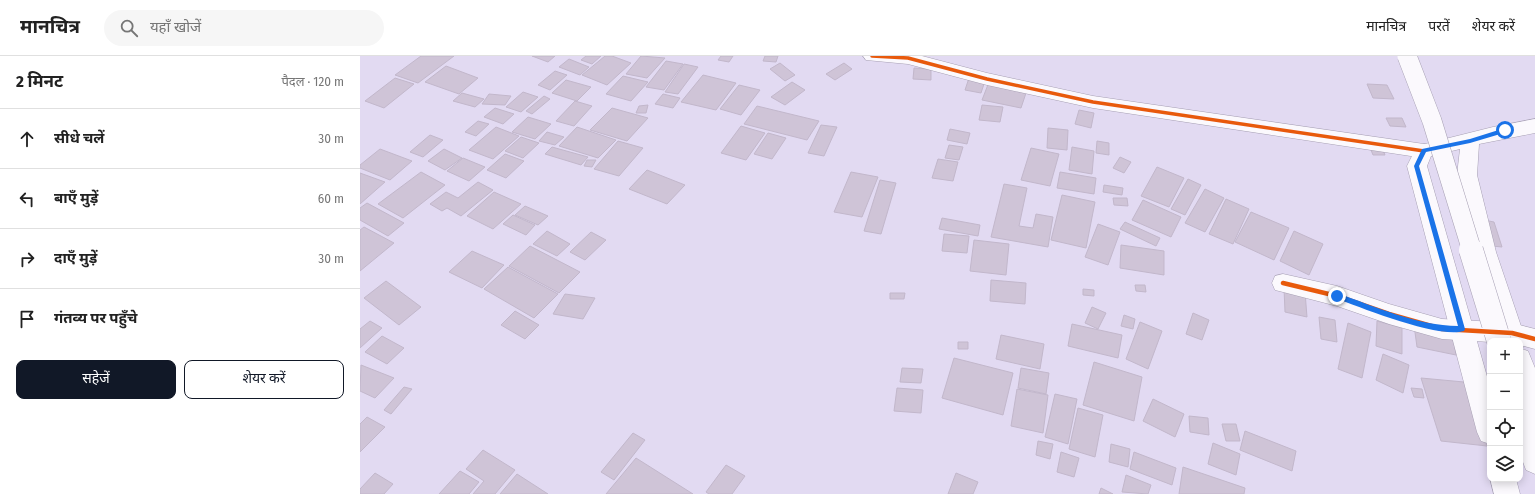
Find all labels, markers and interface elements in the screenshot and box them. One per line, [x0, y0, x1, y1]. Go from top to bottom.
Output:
search box [104, 10, 384, 46]
text: मानचित्र [20, 15, 80, 38]
icon: search [118, 17, 140, 39]
text: यहाँ खोजें [150, 18, 201, 36]
text: मानचित्र [1366, 18, 1406, 35]
text: परतें [1428, 18, 1450, 35]
text: शेयर करें [1472, 18, 1515, 35]
text: 2 मिनट [16, 71, 63, 92]
text: पैदल · 120 m [281, 74, 344, 89]
route start [1496, 121, 1514, 139]
icon: ahead [16, 128, 38, 150]
text: सीधे चलें [54, 129, 104, 147]
text: 30 m [318, 131, 344, 146]
icon: left [16, 188, 38, 210]
text: बाएँ मुड़ें [54, 189, 98, 207]
text: 60 m [318, 191, 344, 206]
icon: right [16, 248, 38, 270]
text: दाएँ मुड़ें [54, 249, 97, 267]
text: 30 m [318, 251, 344, 266]
route end [1328, 287, 1346, 305]
icon: arrive [16, 308, 38, 330]
text: गंतव्य पर पहुँचे [54, 309, 137, 327]
map controls [1487, 338, 1523, 482]
button: + [1487, 338, 1523, 374]
button: सहेजें [16, 360, 176, 399]
button: शेयर करें [184, 360, 344, 399]
button: − [1487, 374, 1523, 410]
button: locate [1487, 410, 1523, 446]
button: layers [1487, 446, 1523, 482]

